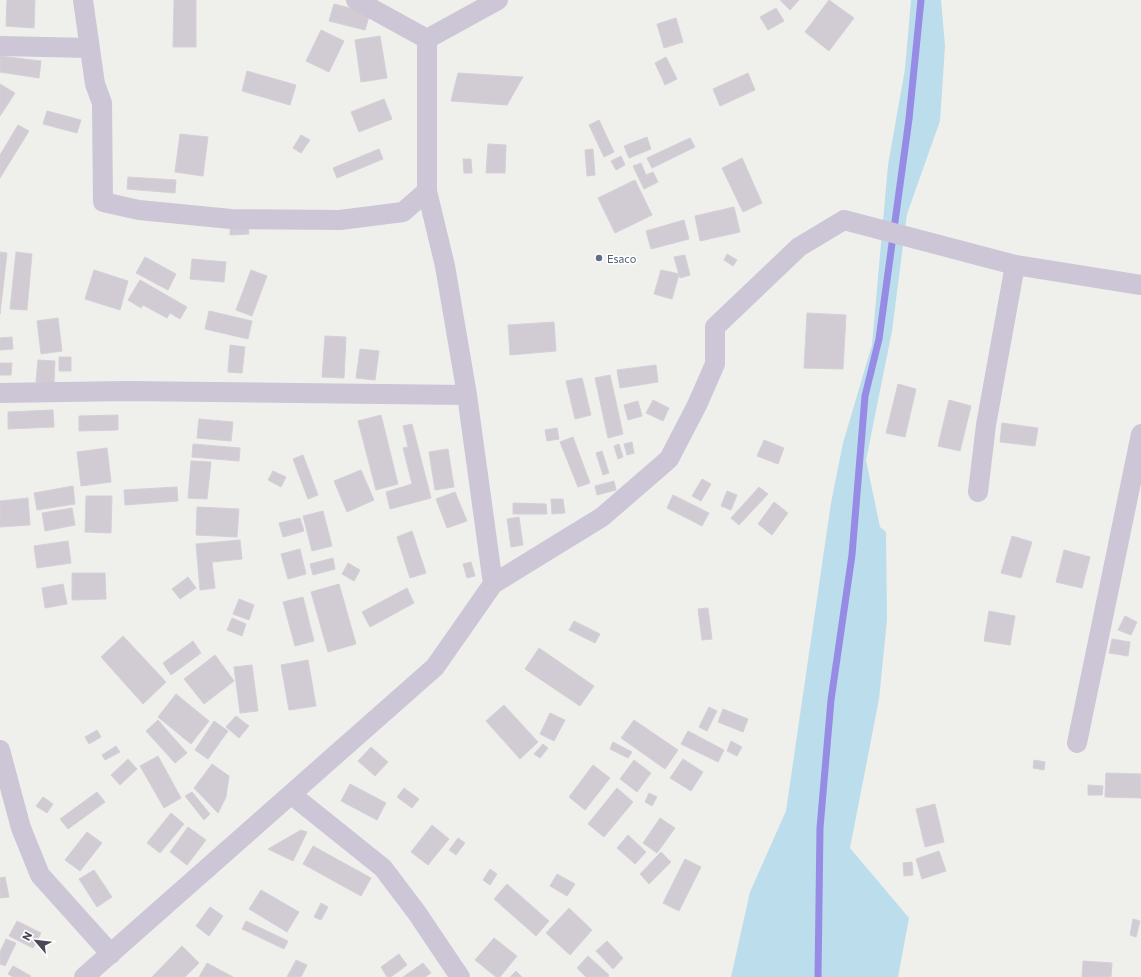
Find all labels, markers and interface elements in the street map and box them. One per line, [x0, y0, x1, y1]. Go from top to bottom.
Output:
place label: Esaco [607, 252, 637, 265]
marker: Esaco [594, 253, 604, 263]
north arrow [16, 921, 56, 961]
text: N [19, 929, 34, 943]

